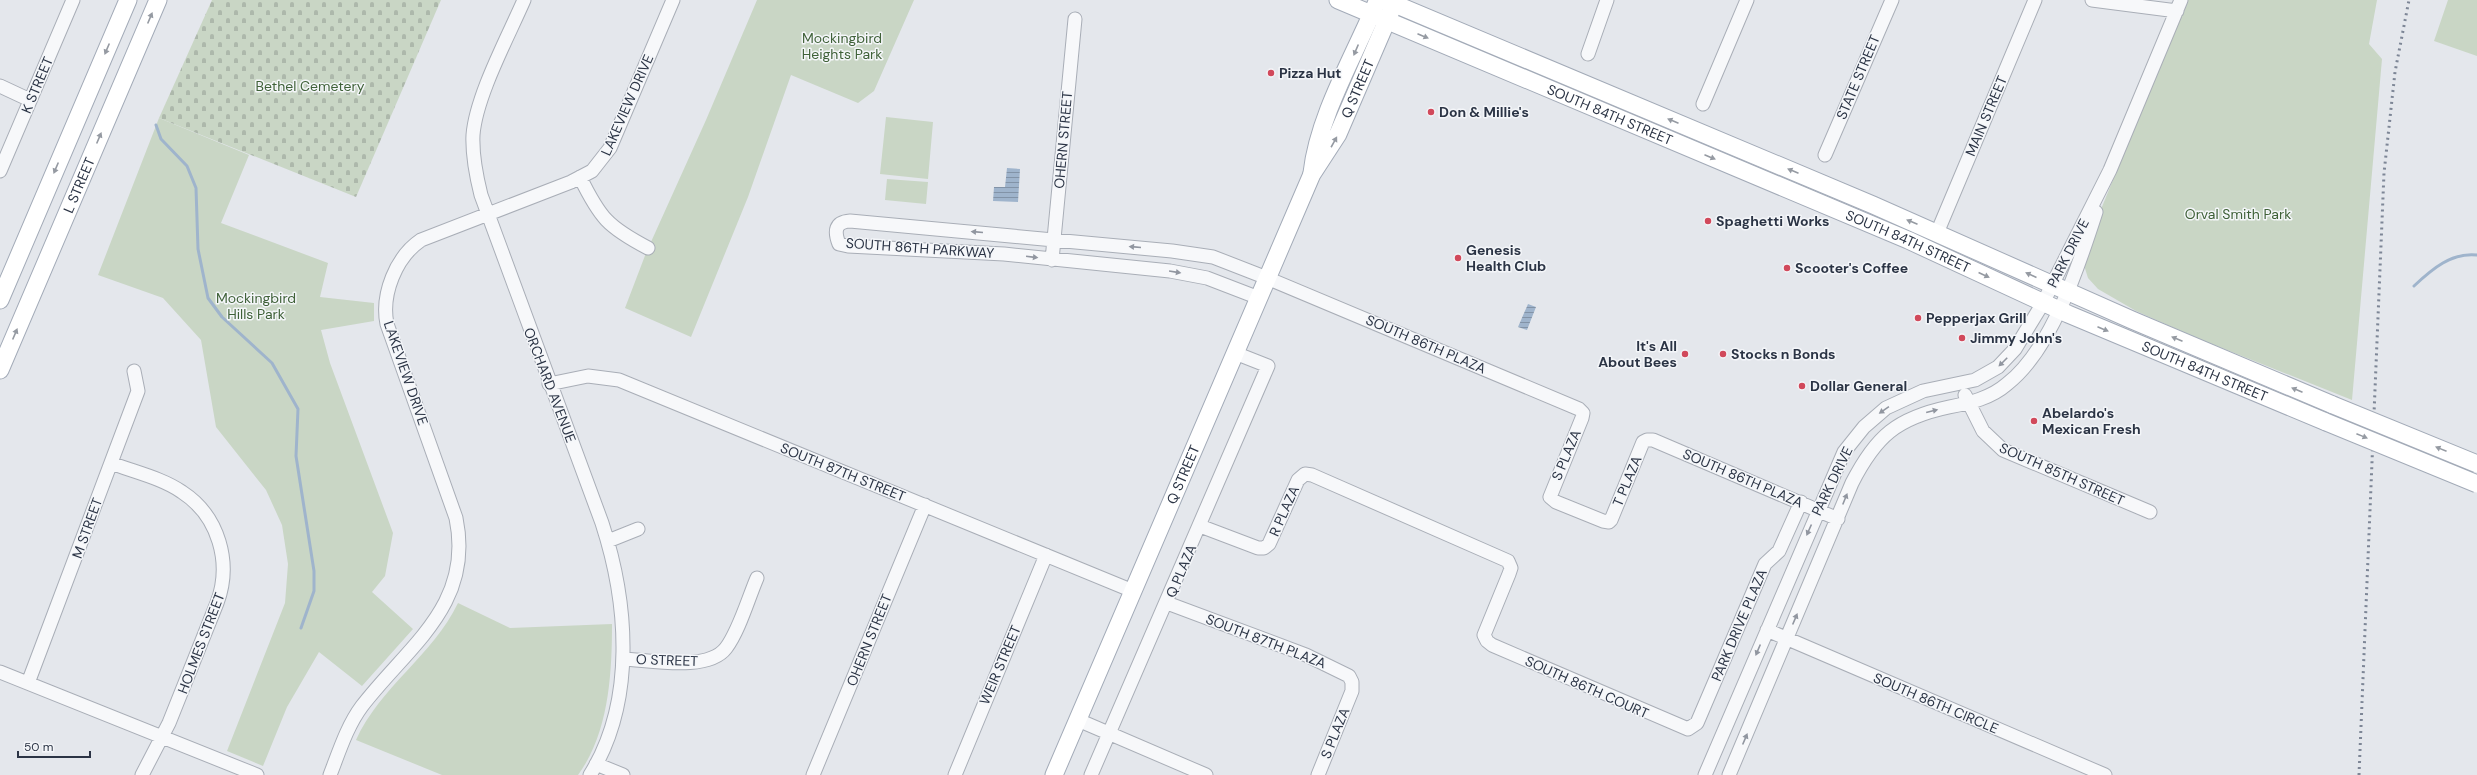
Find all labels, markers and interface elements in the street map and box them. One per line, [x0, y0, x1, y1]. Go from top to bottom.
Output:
one-way arrow [148, 11, 154, 23]
park label: Mockingbird Heights Park [802, 29, 882, 63]
street label: STATE STREET [1832, 32, 1884, 122]
one-way arrow [1417, 33, 1429, 39]
one-way arrow [104, 43, 110, 55]
one-way arrow [1353, 44, 1359, 55]
street label: LAKEVIEW DRIVE [597, 51, 657, 158]
street label: K STREET [17, 54, 57, 116]
street label: Q STREET [1337, 56, 1378, 121]
place label: Pizza Hut [1279, 64, 1341, 82]
marker: Pizza Hut [1266, 68, 1276, 78]
street label: MAIN STREET [1961, 73, 2011, 159]
park label: Bethel Cemetery [256, 77, 365, 95]
street label: SOUTH 84TH STREET [1544, 80, 1676, 149]
street label: OHERN STREET [1050, 90, 1076, 189]
place label: Don & Millie's [1439, 103, 1529, 121]
marker: Don & Millie's [1426, 107, 1436, 117]
one-way arrow [1666, 117, 1678, 123]
one-way arrow [97, 131, 103, 143]
one-way arrow [1330, 136, 1337, 148]
street label: L STREET [59, 154, 99, 216]
one-way arrow [1705, 155, 1717, 161]
one-way arrow [53, 163, 59, 174]
one-way arrow [1787, 168, 1798, 174]
park label: Orval Smith Park [2185, 205, 2291, 223]
street label: SOUTH 84TH STREET [1843, 206, 1974, 277]
place label: Spaghetti Works [1716, 212, 1829, 230]
street label: PARK DRIVE [2043, 215, 2093, 290]
marker: Spaghetti Works [1703, 216, 1713, 226]
one-way arrow [1907, 219, 1918, 225]
one-way arrow [971, 229, 983, 235]
street label: SOUTH 86TH PARKWAY [845, 234, 995, 262]
place label: Genesis Health Club [1466, 241, 1546, 275]
one-way arrow [1129, 244, 1141, 250]
marker: Genesis Health Club [1453, 253, 1463, 263]
one-way arrow [1025, 254, 1038, 261]
place label: Scooter's Coffee [1795, 259, 1908, 277]
marker: Scooter's Coffee [1782, 263, 1792, 273]
one-way arrow [1169, 269, 1181, 275]
one-way arrow [1978, 272, 1990, 278]
one-way arrow [2025, 272, 2036, 278]
park label: Mockingbird Hills Park [216, 289, 296, 323]
place label: Pepperjax Grill [1926, 309, 2026, 327]
street label: SOUTH 86TH PLAZA [1363, 311, 1489, 377]
marker: Pepperjax Grill [1913, 313, 1923, 323]
street label: LAKEVIEW DRIVE [380, 318, 432, 428]
street label: ORCHARD AVENUE [520, 325, 580, 445]
one-way arrow [2098, 327, 2110, 333]
one-way arrow [13, 328, 19, 340]
place label: Jimmy John's [1970, 329, 2062, 347]
marker: Jimmy John's [1957, 333, 1967, 343]
one-way arrow [2171, 336, 2183, 342]
place label: It's All About Bees [1598, 337, 1677, 371]
street label: SOUTH 84TH STREET [2139, 337, 2270, 406]
place label: Stocks n Bonds [1731, 345, 1836, 363]
marker: It's All About Bees [1680, 349, 1690, 359]
marker: Stocks n Bonds [1718, 349, 1728, 359]
one-way arrow [1998, 358, 2008, 367]
place label: Dollar General [1810, 377, 1907, 395]
marker: Dollar General [1797, 381, 1807, 391]
one-way arrow [2292, 387, 2303, 393]
place label: Abelardo's Mexican Fresh [2042, 404, 2141, 438]
one-way arrow [1879, 406, 1889, 414]
one-way arrow [1926, 408, 1938, 414]
marker: Abelardo's Mexican Fresh [2029, 416, 2039, 426]
street label: S PLAZA [1547, 427, 1585, 483]
one-way arrow [2357, 434, 2369, 440]
street label: SOUTH 85TH STREET [1997, 438, 2127, 510]
street label: SOUTH 87TH STREET [778, 439, 908, 505]
street label: Q STREET [1162, 442, 1204, 507]
street label: PARK DRIVE [1807, 443, 1857, 519]
street label: SOUTH 86TH PLAZA [1680, 445, 1806, 511]
one-way arrow [2434, 446, 2446, 452]
street label: T PLAZA [1608, 453, 1646, 509]
street label: R PLAZA [1265, 483, 1303, 539]
one-way arrow [1843, 493, 1849, 505]
street label: M STREET [68, 495, 106, 561]
one-way arrow [1806, 524, 1812, 535]
street label: Q PLAZA [1162, 542, 1200, 600]
street label: PARK DRIVE PLAZA [1707, 566, 1771, 684]
street label: HOLMES STREET [173, 590, 229, 696]
street label: OHERN STREET [842, 591, 896, 689]
street label: SOUTH 87TH PLAZA [1203, 610, 1329, 672]
one-way arrow [1793, 613, 1799, 625]
street label: WEIR STREET [975, 622, 1025, 707]
one-way arrow [1755, 644, 1761, 656]
street label: O STREET [636, 650, 699, 670]
street label: SOUTH 86TH COURT [1522, 652, 1652, 722]
street label: SOUTH 86TH CIRCLE [1871, 669, 2001, 738]
street label: S PLAZA [1317, 705, 1353, 761]
scale bar [18, 733, 90, 759]
one-way arrow [1742, 733, 1748, 745]
text: 50 m [24, 739, 53, 755]

